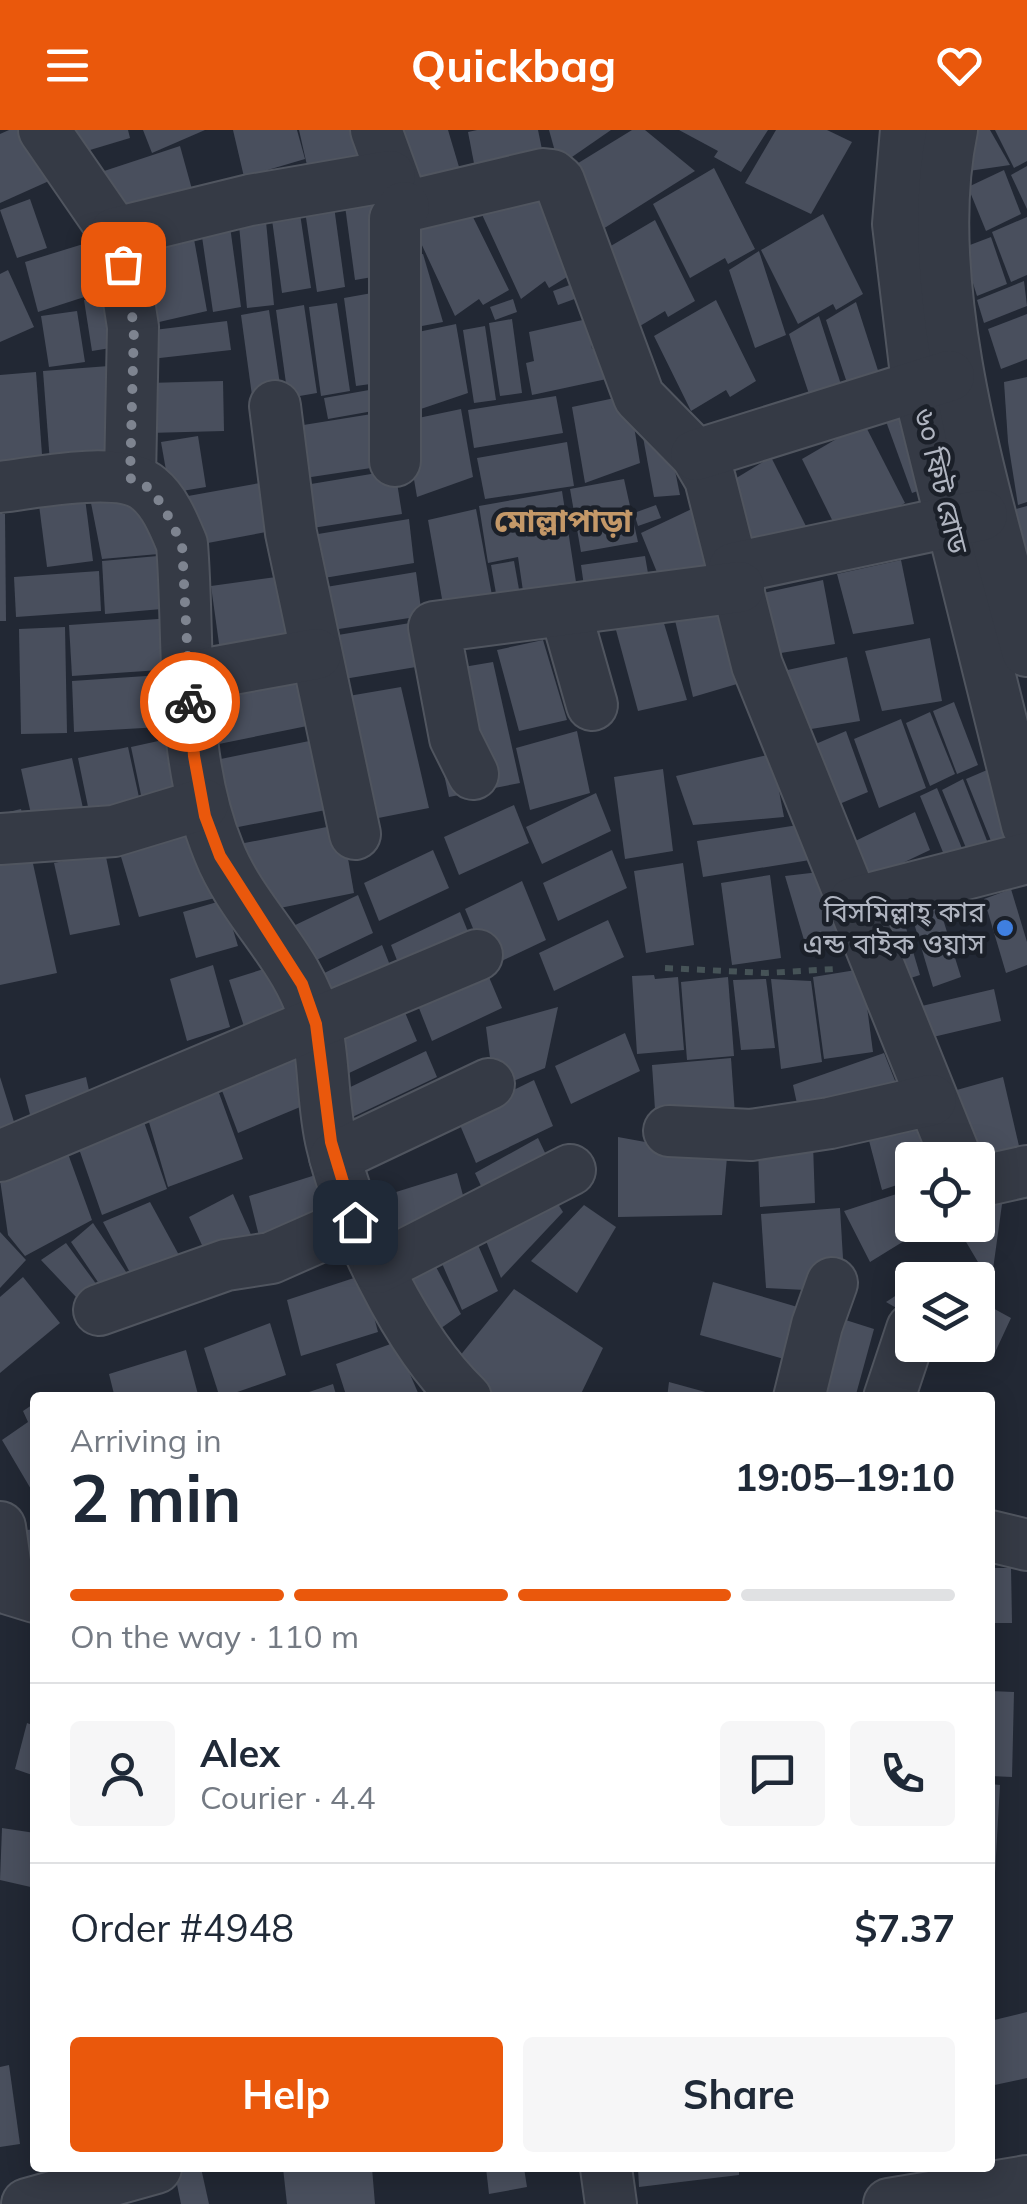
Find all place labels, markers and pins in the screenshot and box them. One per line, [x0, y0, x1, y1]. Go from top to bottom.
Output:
pin [81, 222, 166, 307]
place label: বিসমিল্লাহ্ কার এন্ড বাইক ওয়াস [803, 894, 986, 961]
marker: বিসমিল্লাহ্ কার এন্ড বাইক ওয়াস [994, 917, 1016, 939]
pin [313, 1180, 398, 1265]

